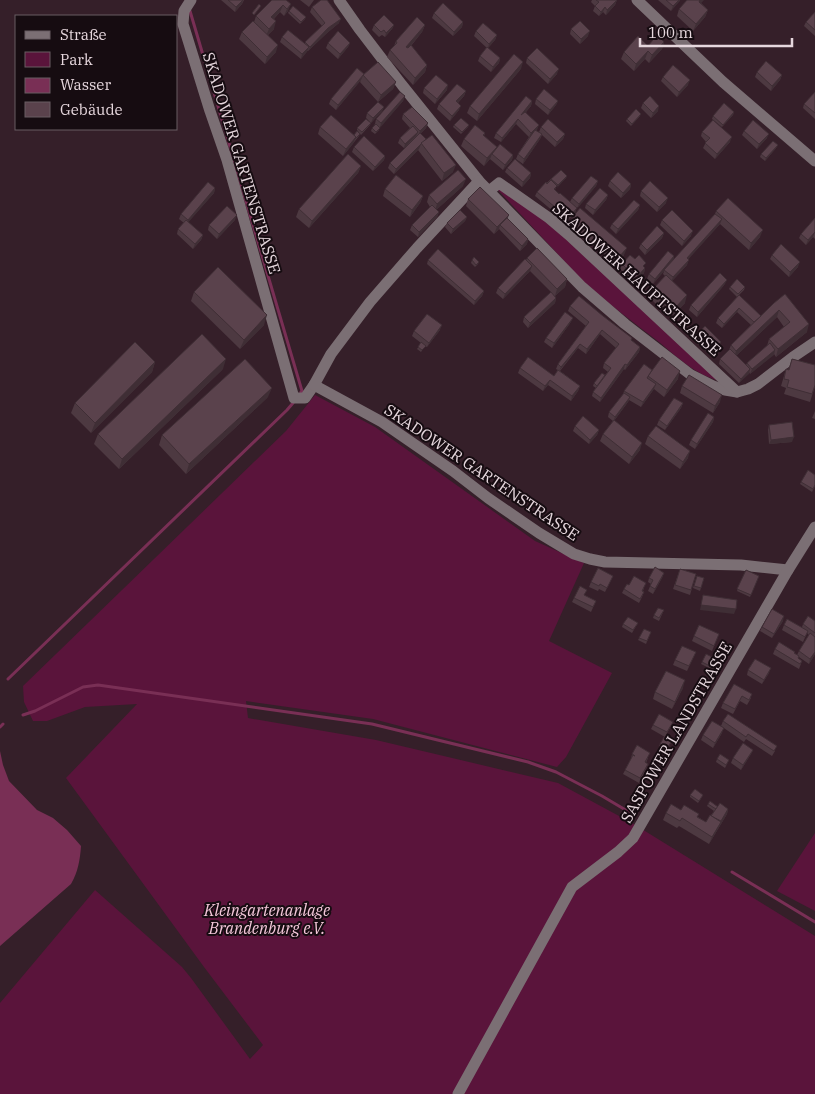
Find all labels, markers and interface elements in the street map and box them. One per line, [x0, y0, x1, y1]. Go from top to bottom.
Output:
legend [15, 15, 178, 130]
scale bar [640, 15, 792, 47]
text: 100 m [648, 23, 693, 42]
text: Straße [60, 25, 107, 44]
text: Park [60, 50, 93, 69]
street label: SKADOWER GARTENSTRASSE [199, 50, 285, 276]
text: Wasser [60, 75, 111, 94]
text: Gebäude [60, 100, 123, 119]
street label: SKADOWER HAUPTSTRASSE [548, 198, 726, 360]
street label: SKADOWER GARTENSTRASSE [381, 399, 583, 545]
street label: SASPOWER LANDSTRASSE [616, 638, 736, 826]
park label: Kleingartenanlage Brandenburg e.V. [203, 900, 330, 938]

